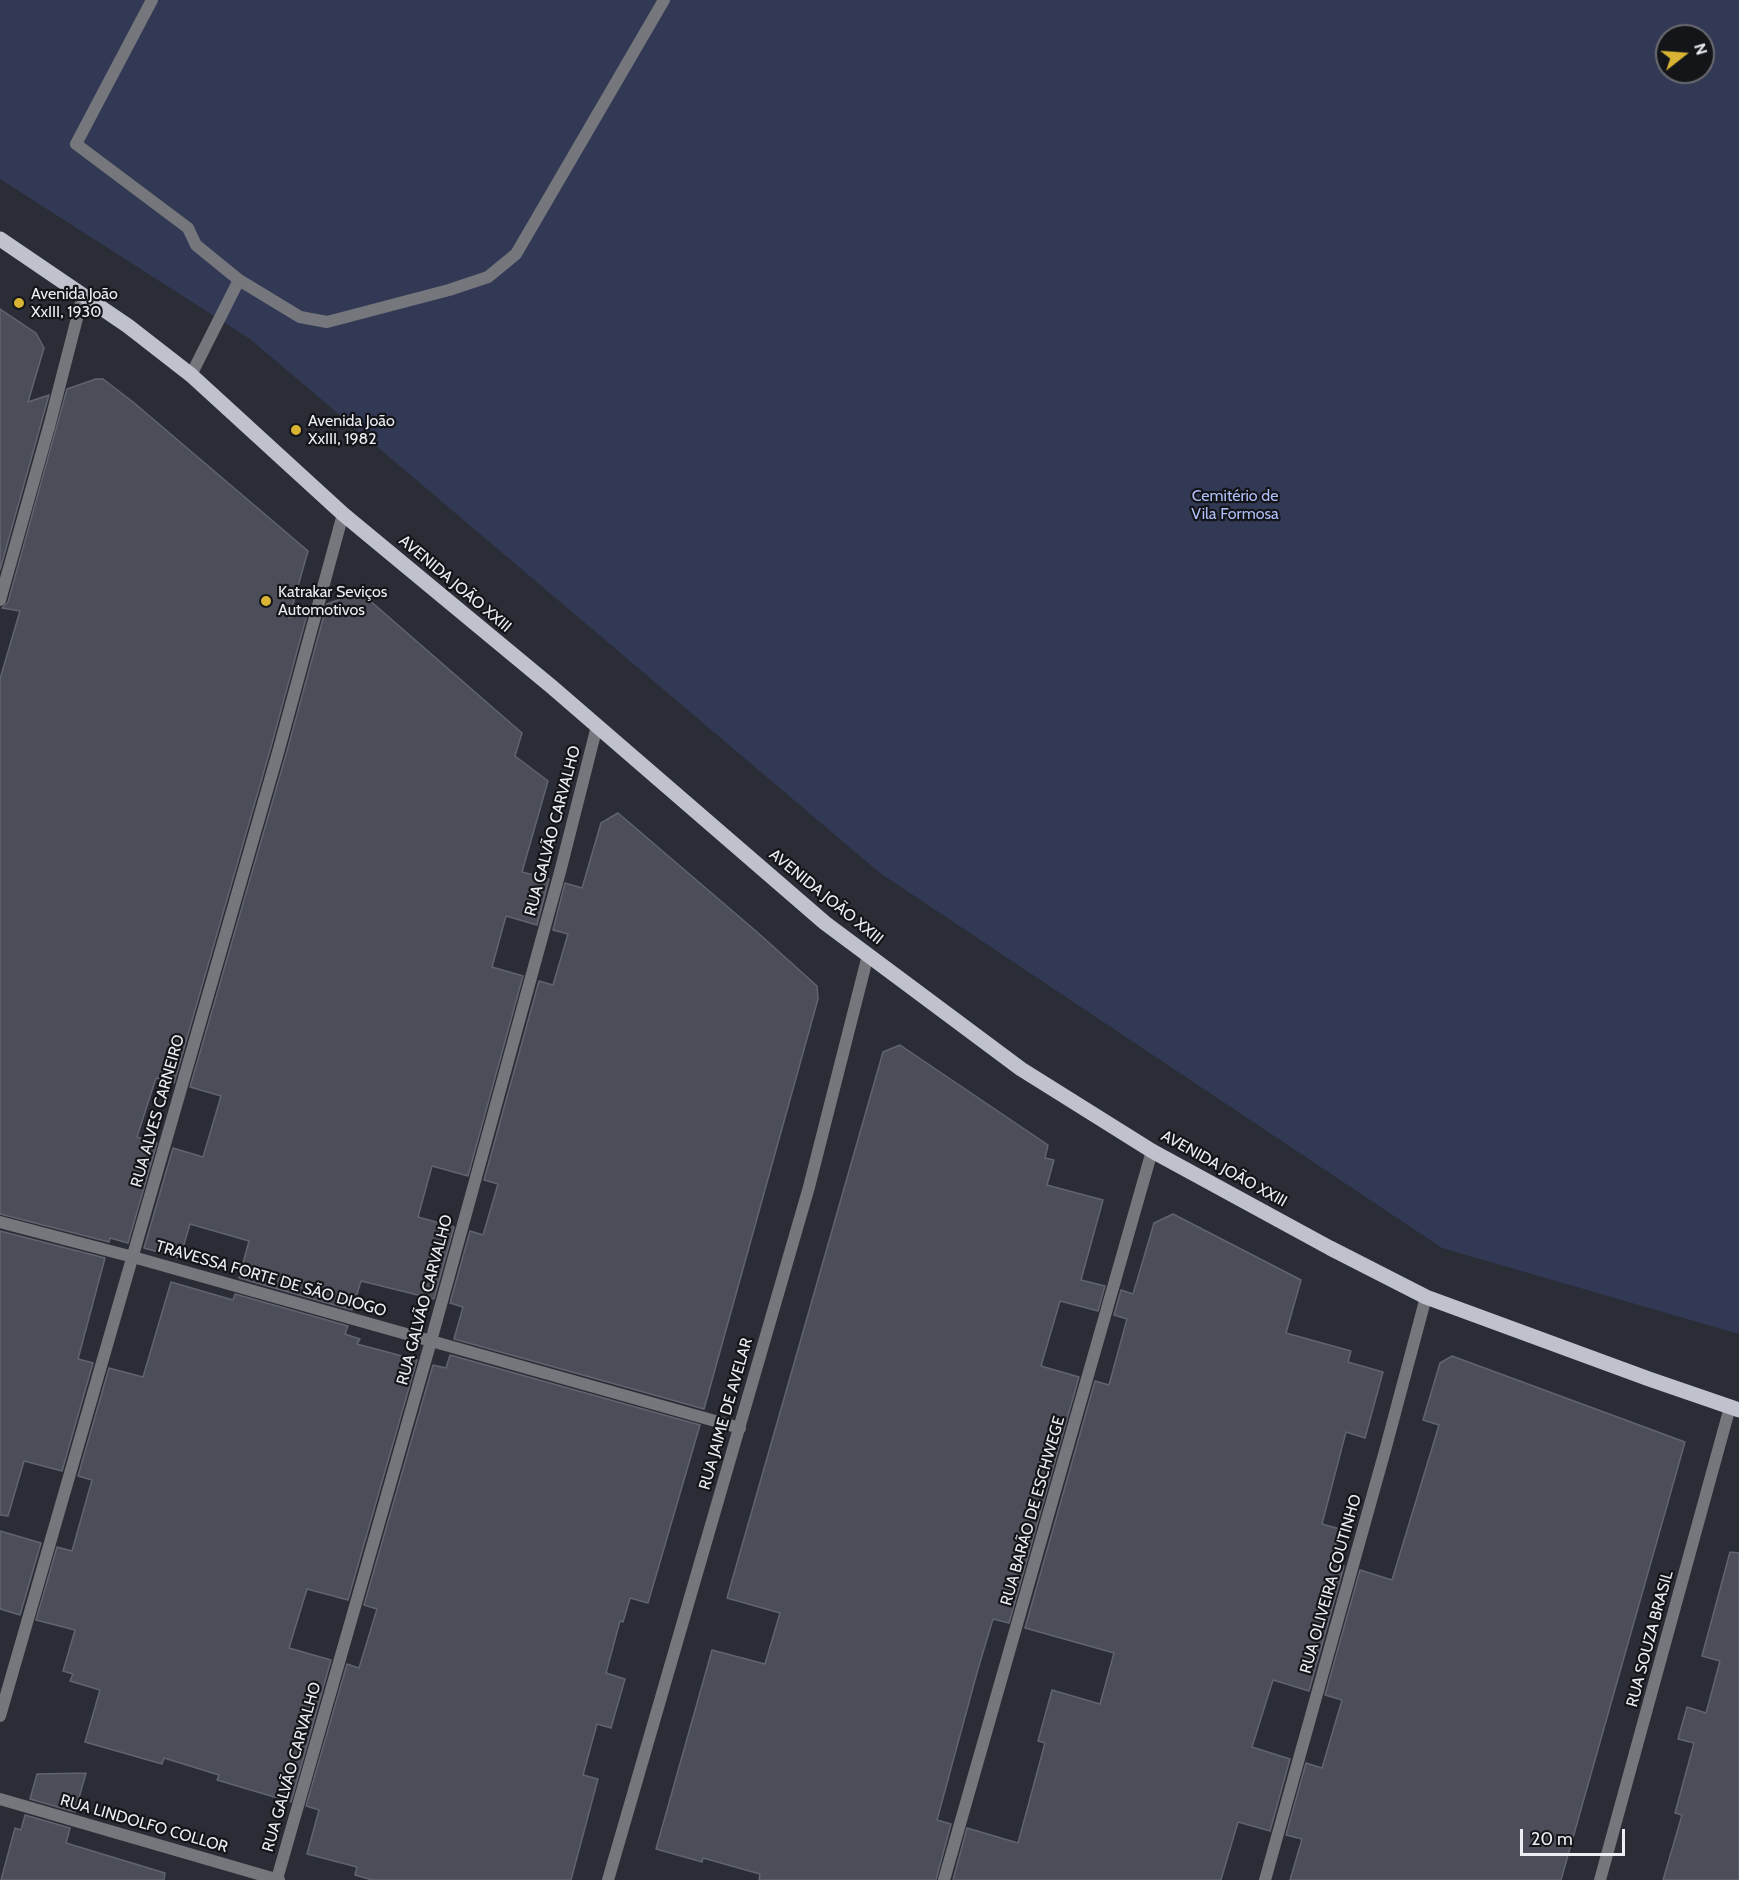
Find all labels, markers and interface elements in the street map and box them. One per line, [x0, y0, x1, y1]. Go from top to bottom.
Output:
north arrow [1655, 24, 1715, 84]
text: N [1690, 41, 1712, 57]
place label: Avenida João XxIII, 1930 [31, 284, 118, 322]
marker: Avenida João XxIII, 1930 [12, 296, 26, 310]
place label: Avenida João XxIII, 1982 [308, 411, 395, 449]
marker: Avenida João XxIII, 1982 [289, 423, 303, 437]
park label: Cemitério de Vila Formosa [1191, 486, 1279, 524]
street label: AVENIDA JOÃO XXIII [395, 531, 515, 637]
place label: Katrakar Seviços Automotivos [278, 582, 387, 620]
marker: Katrakar Seviços Automotivos [259, 594, 273, 608]
street label: RUA GALVÃO CARVALHO [521, 744, 585, 918]
street label: AVENIDA JOÃO XXIII [765, 845, 887, 949]
street label: RUA ALVES CARNEIRO [127, 1033, 189, 1189]
street label: AVENIDA JOÃO XXIII [1158, 1126, 1290, 1212]
street label: RUA GALVÃO CARVALHO [393, 1213, 457, 1387]
street label: TRAVESSA FORTE DE SÃO DIOGO [153, 1237, 389, 1321]
street label: RUA JAIME DE AVELAR [695, 1336, 757, 1492]
street label: RUA BARÃO DE ESCHWEGE [997, 1414, 1069, 1608]
street label: RUA OLIVEIRA COUTINHO [1296, 1492, 1366, 1676]
street label: RUA SOUZA BRASIL [1623, 1569, 1677, 1709]
street label: RUA GALVÃO CARVALHO [259, 1680, 325, 1854]
street label: RUA LINDOLFO COLLOR [58, 1791, 230, 1857]
scale bar [1523, 1817, 1628, 1855]
text: 20 m [1531, 1828, 1573, 1850]

